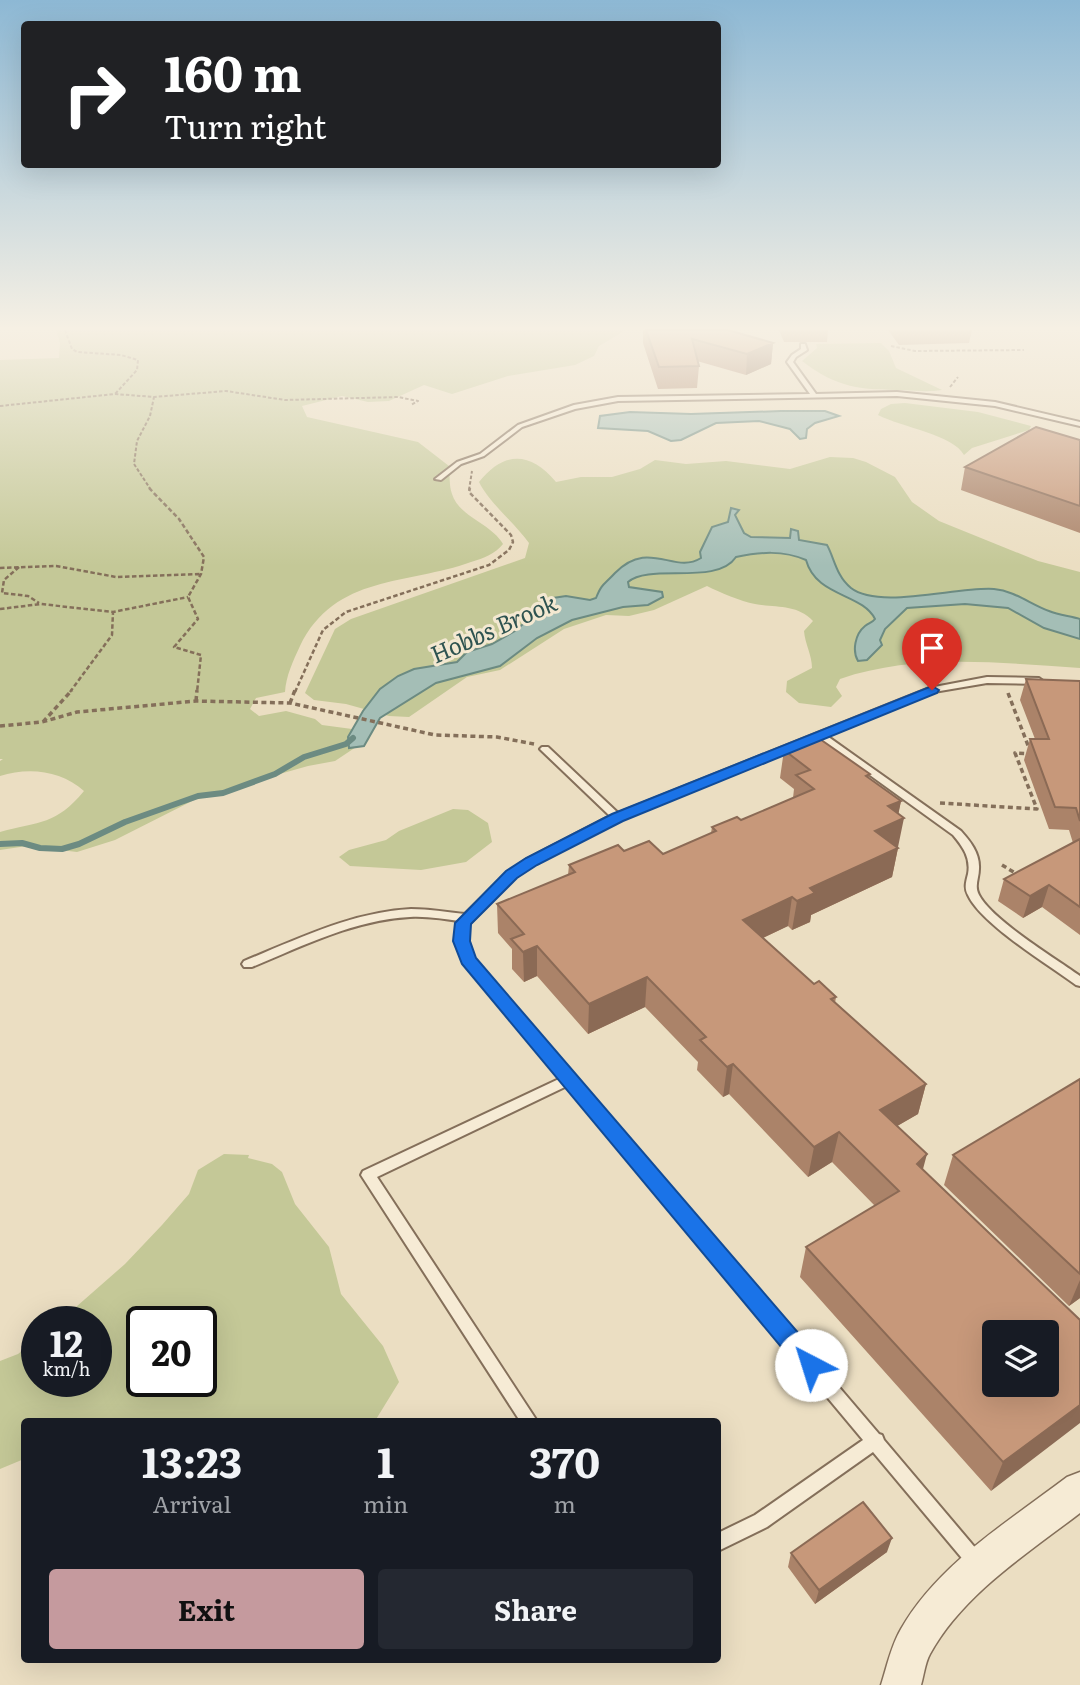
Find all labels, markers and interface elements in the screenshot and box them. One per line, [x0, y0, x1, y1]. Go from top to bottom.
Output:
text: 160 m [164, 34, 302, 107]
icon: right [49, 49, 140, 140]
text: Turn right [164, 101, 326, 149]
water label: Hobbs Brook [424, 583, 563, 670]
pin [902, 618, 962, 690]
icon: arrive [913, 629, 951, 667]
speed limit sign: 20 [126, 1306, 217, 1397]
text: 12 [50, 1316, 83, 1368]
map controls [982, 1320, 1059, 1397]
button: layers [982, 1320, 1059, 1397]
position arrow [774, 1328, 848, 1402]
text: km/h [43, 1355, 90, 1382]
text: 13:23 [142, 1429, 242, 1491]
text: 1 [377, 1429, 394, 1491]
text: 370 [529, 1429, 600, 1491]
text: Arrival [153, 1486, 231, 1520]
text: min [363, 1486, 408, 1520]
text: m [553, 1486, 576, 1520]
button: Exit [49, 1569, 364, 1649]
button: Share [378, 1569, 693, 1649]

